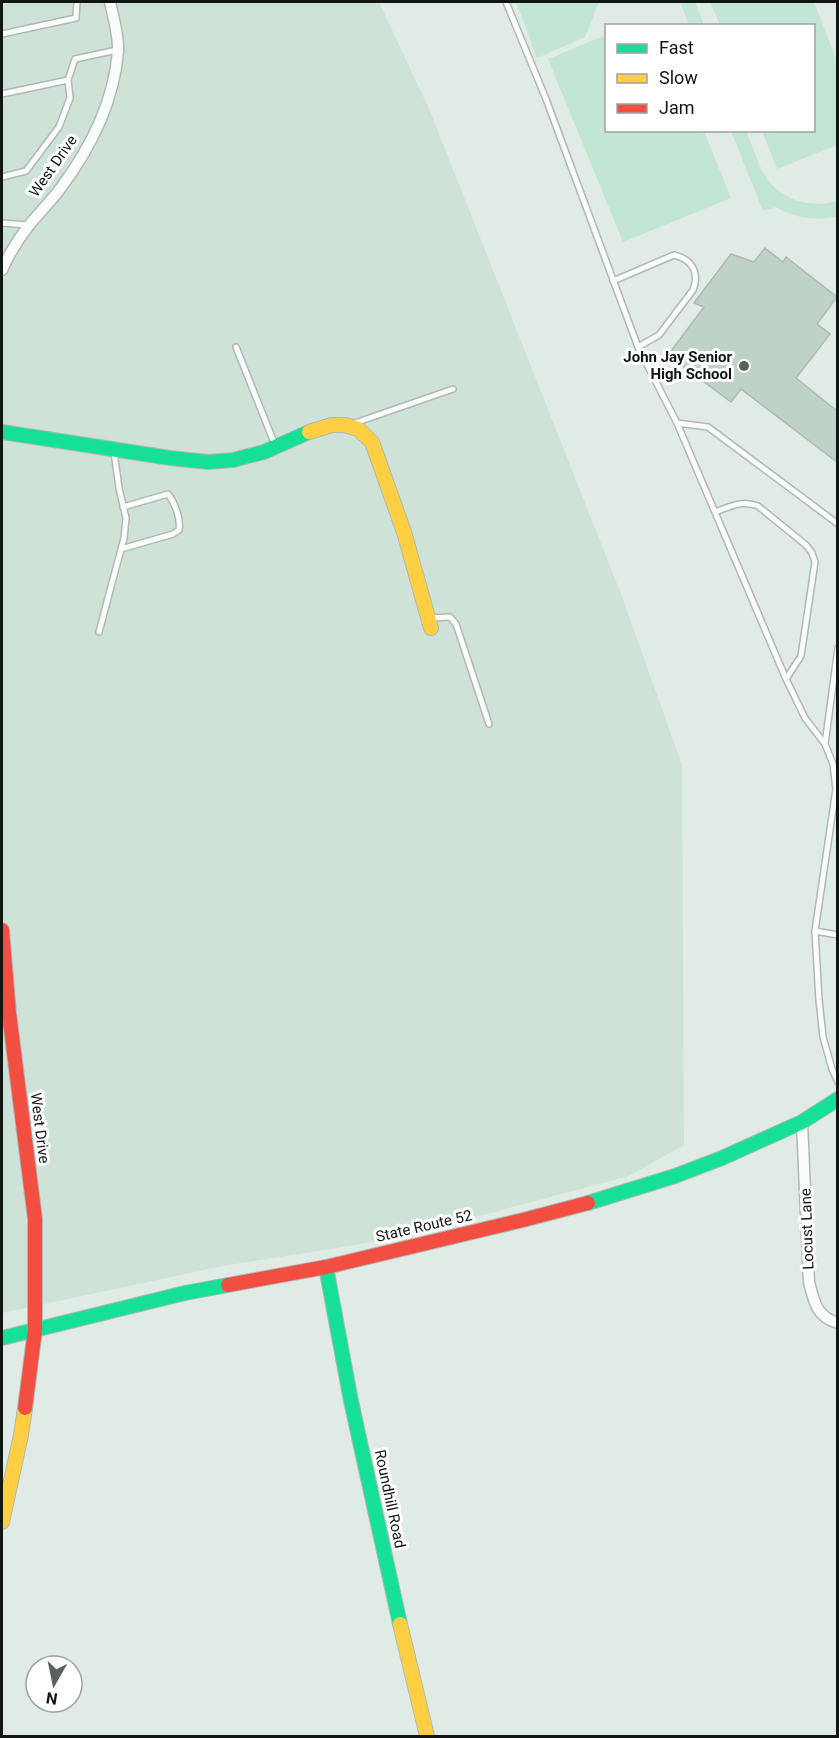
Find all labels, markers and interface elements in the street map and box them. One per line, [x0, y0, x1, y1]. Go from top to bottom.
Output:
legend [605, 24, 815, 132]
text: Fast [659, 37, 694, 58]
text: Slow [659, 67, 698, 88]
text: Jam [659, 97, 695, 118]
street label: West Drive [25, 132, 81, 200]
place label: John Jay Senior High School [623, 348, 732, 383]
marker: John Jay Senior High School [737, 359, 751, 373]
street label: West Drive [27, 1092, 53, 1164]
street label: Locust Lane [797, 1188, 817, 1270]
street label: State Route 52 [374, 1206, 474, 1246]
street label: Roundhill Road [371, 1448, 409, 1550]
north arrow [24, 1654, 84, 1714]
text: N [45, 1688, 59, 1709]

